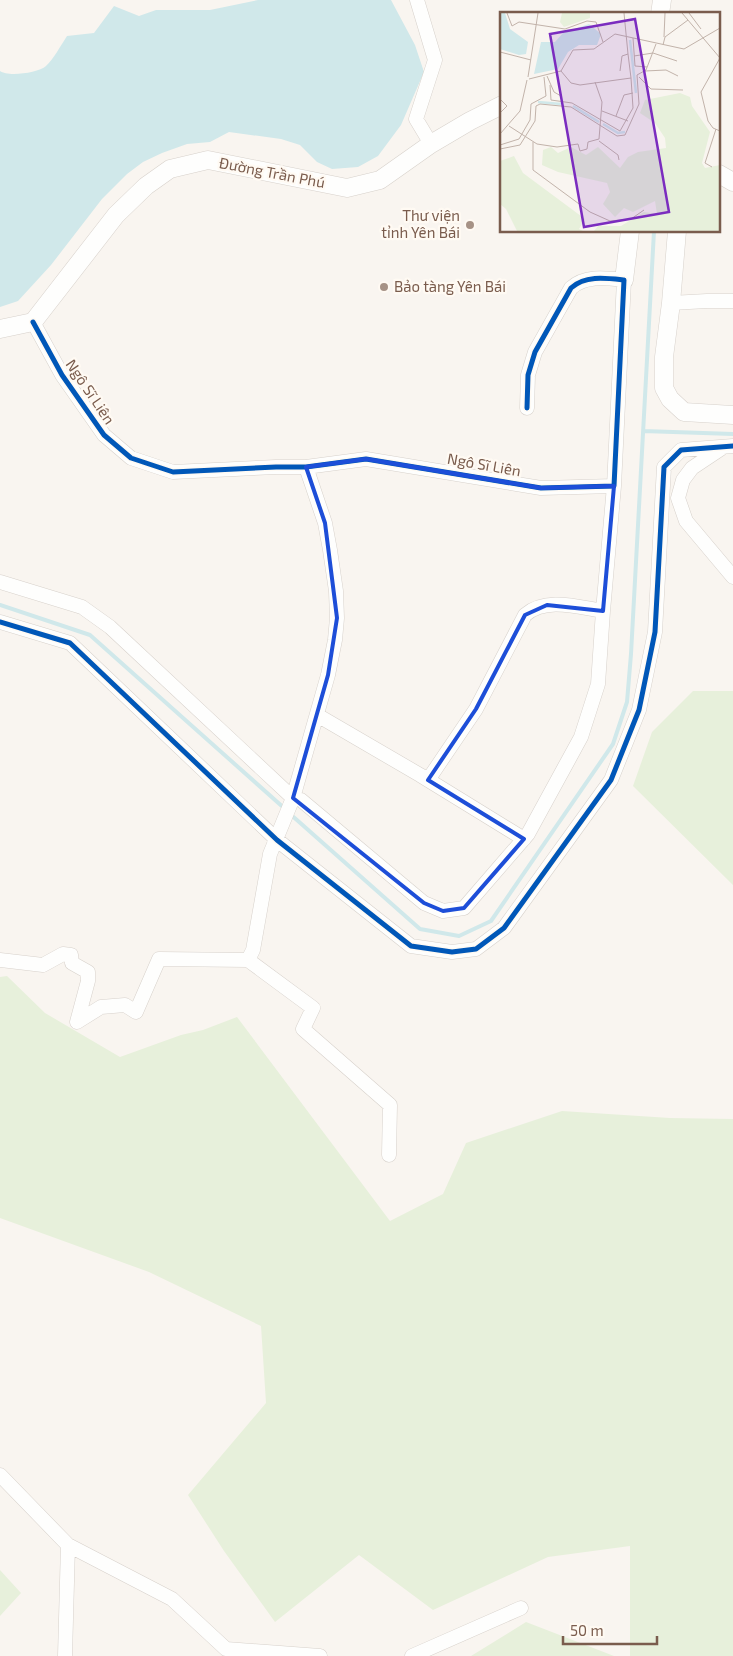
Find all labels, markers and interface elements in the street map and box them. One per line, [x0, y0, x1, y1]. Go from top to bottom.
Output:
inset map [500, 12, 720, 232]
street label: Đường Trần Phú [218, 153, 327, 191]
place label: Thư viện tỉnh Yên Bái [381, 206, 460, 241]
marker: Thư viện tỉnh Yên Bái [464, 219, 476, 231]
place label: Bảo tàng Yên Bái [394, 277, 506, 295]
marker: Bảo tàng Yên Bái [378, 281, 390, 293]
street label: Ngô Sĩ Liên [63, 356, 119, 427]
street label: Ngô Sĩ Liên [446, 449, 522, 479]
scale bar [563, 1614, 657, 1646]
text: 50 m [570, 1621, 604, 1639]

